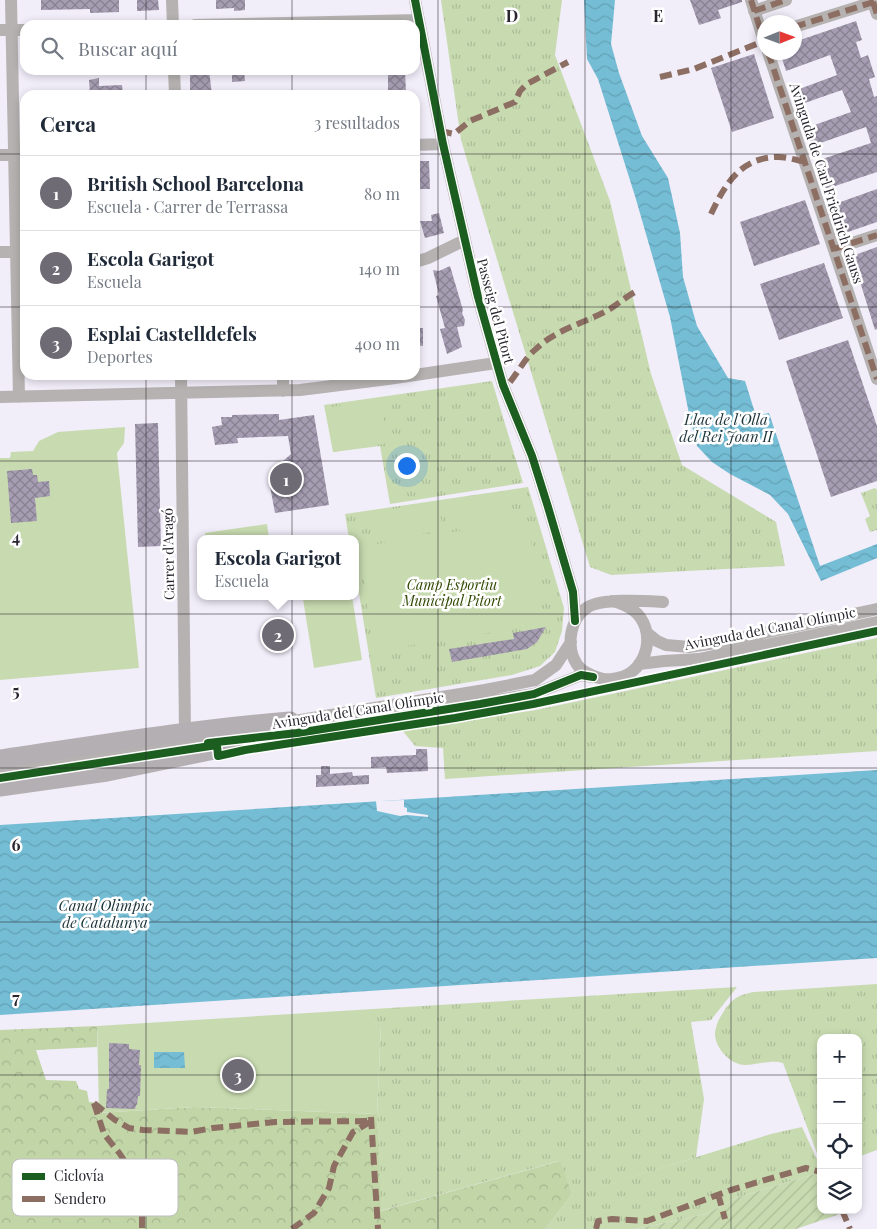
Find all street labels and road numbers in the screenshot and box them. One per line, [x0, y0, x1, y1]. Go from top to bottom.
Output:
street label: Avinguda de Carl Friedrich Gauss [785, 79, 869, 286]
street label: Passeig del Pitort [473, 256, 519, 367]
street label: Carrer d'Aragó [158, 507, 178, 600]
street label: Avinguda del Canal Olímpic [682, 602, 857, 654]
street label: Avinguda del Canal Olímpic [270, 687, 446, 733]

